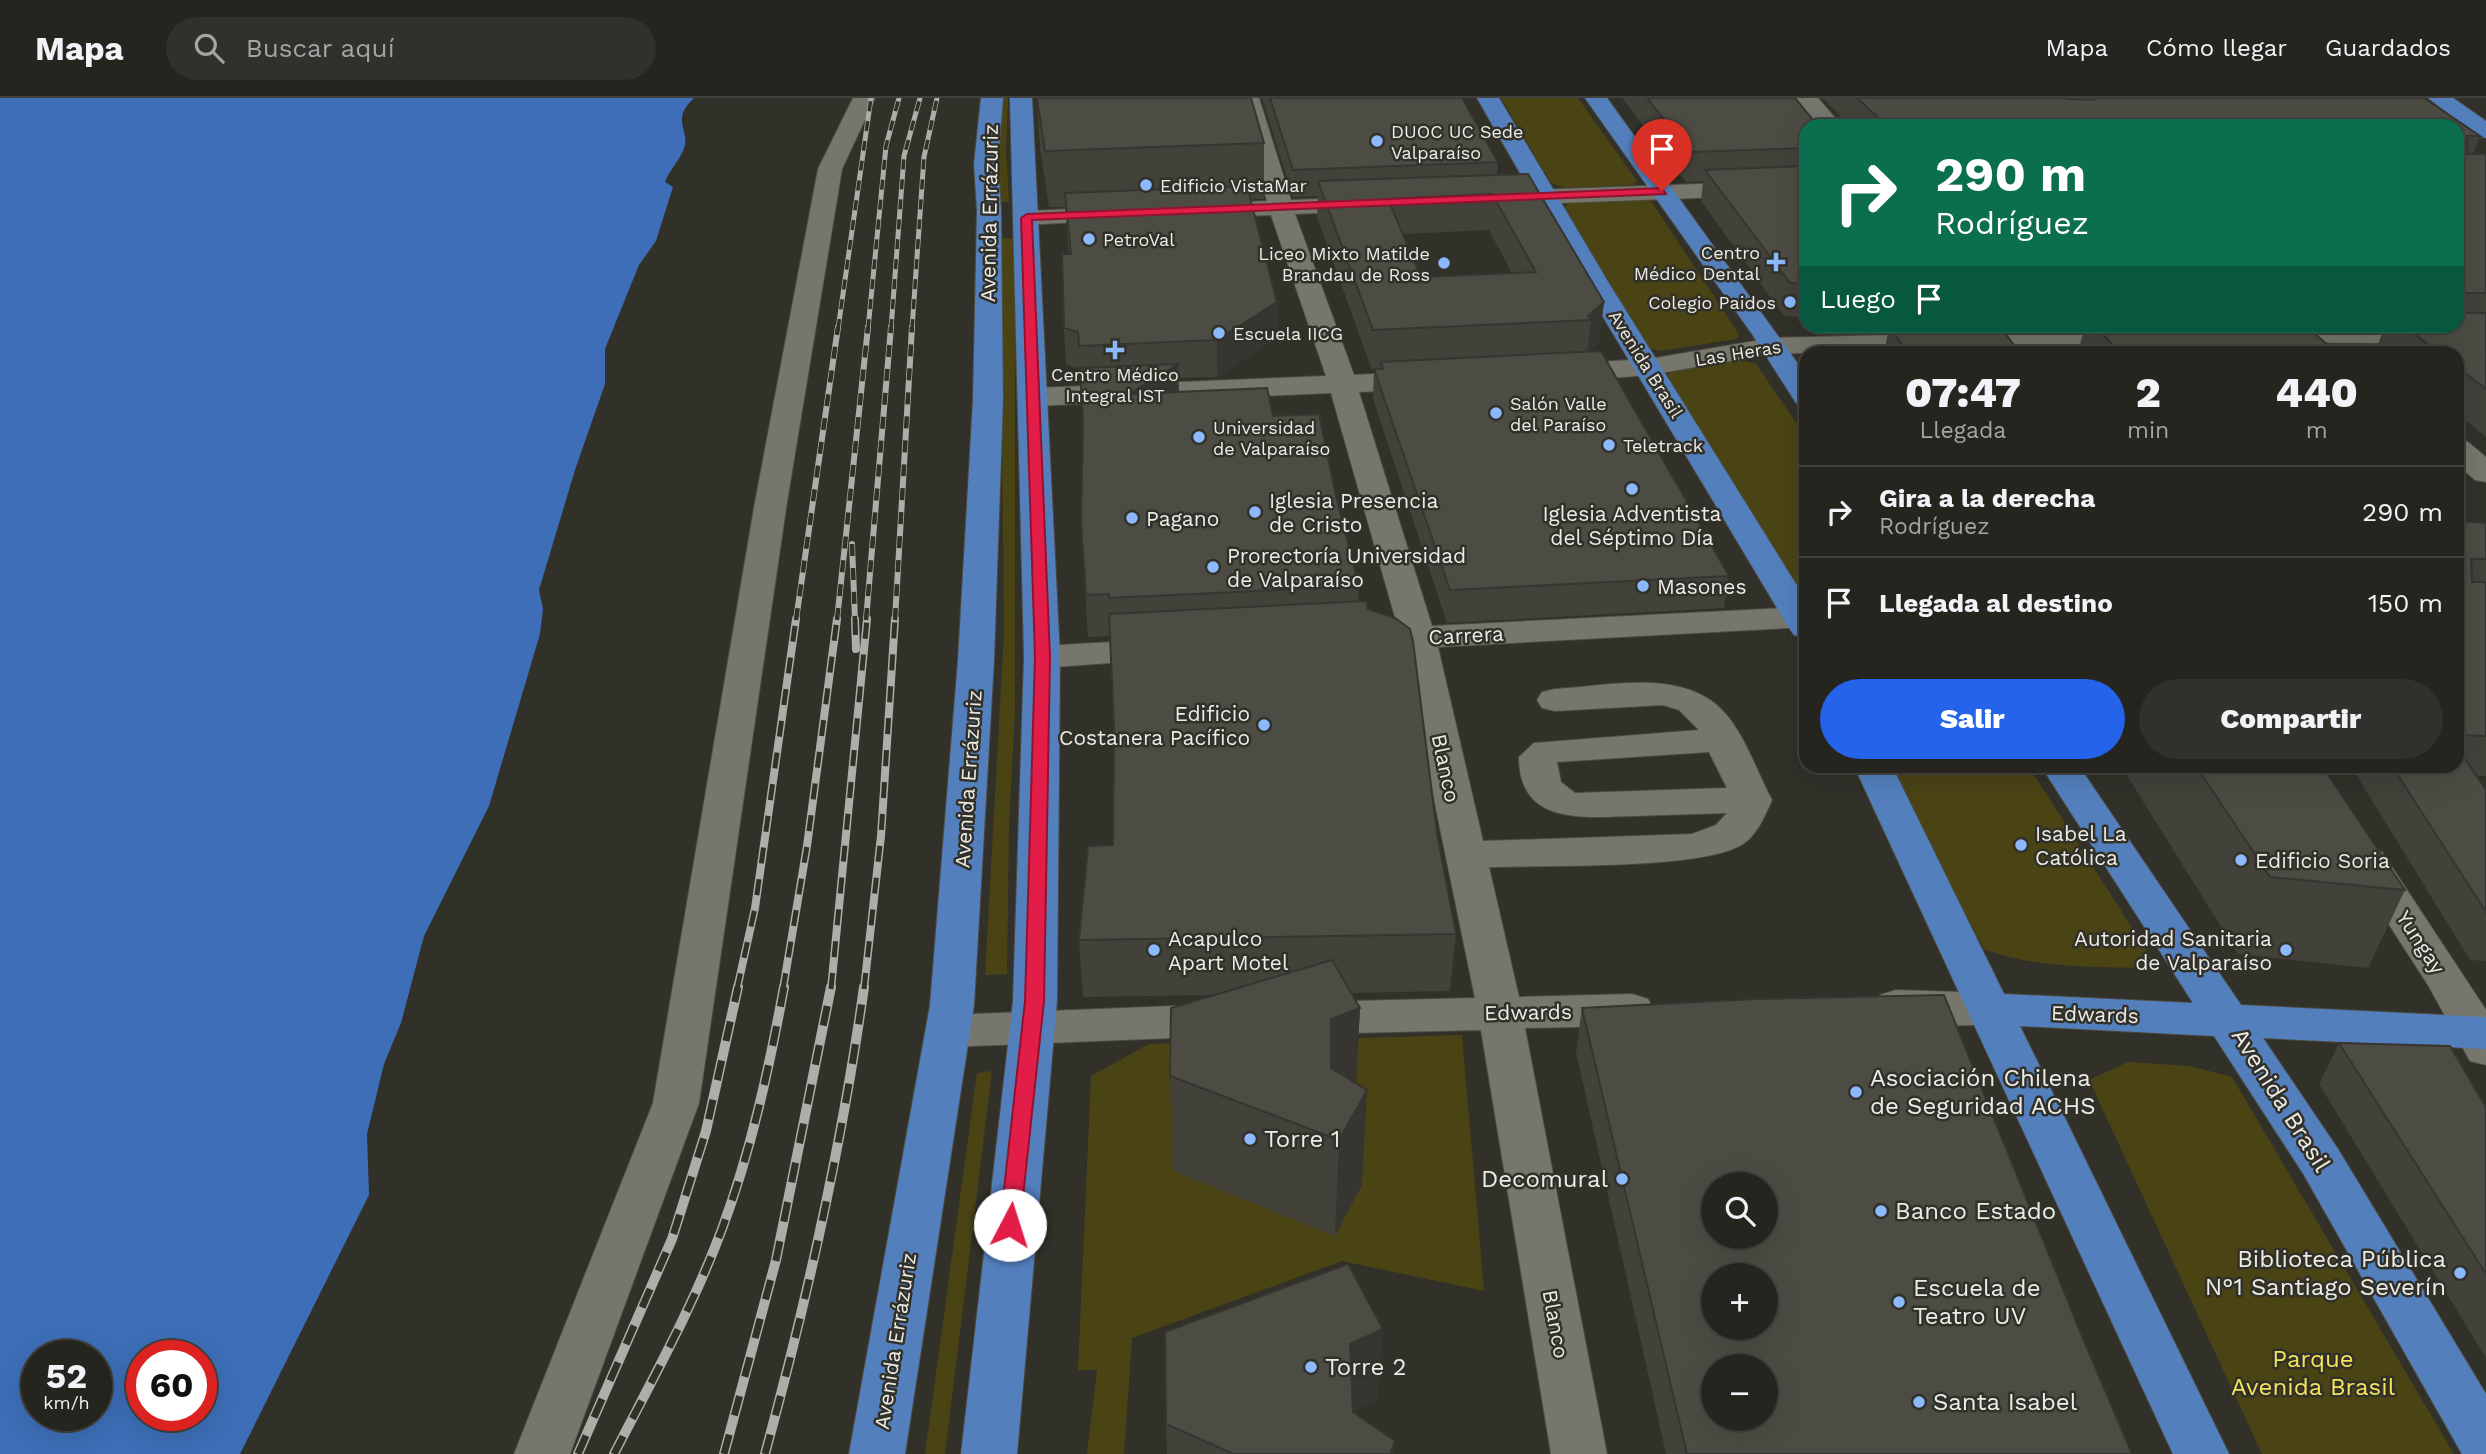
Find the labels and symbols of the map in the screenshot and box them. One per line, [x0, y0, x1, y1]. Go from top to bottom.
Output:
pin [1632, 119, 1692, 191]
place label: DUOC UC Sede Valparaíso [1391, 121, 1524, 163]
street label: Avenida Errázuriz [975, 124, 1003, 302]
marker: DUOC UC Sede Valparaíso [1369, 133, 1385, 149]
place label: Edificio VistaMar [1160, 175, 1307, 196]
marker: Edificio VistaMar [1138, 177, 1154, 193]
place label: PetroVal [1103, 229, 1175, 250]
marker: PetroVal [1081, 231, 1097, 247]
place label: Centro Médico Dental [1634, 242, 1760, 284]
place label: Liceo Mixto Matilde Brandau de Ross [1258, 243, 1430, 285]
marker: Centro Médico Dental [1766, 252, 1786, 272]
marker: Liceo Mixto Matilde Brandau de Ross [1436, 255, 1452, 271]
place label: Colegio Paidos [1648, 292, 1776, 313]
marker: Colegio Paidos [1782, 294, 1798, 310]
street label: Avenida Brasil [1605, 306, 1688, 422]
place label: Escuela IICG [1233, 323, 1343, 344]
marker: Escuela IICG [1211, 325, 1227, 341]
street label: Las Heras [1693, 336, 1783, 370]
marker: Centro Médico Integral IST [1105, 340, 1125, 360]
place label: Centro Médico Integral IST [1051, 364, 1179, 406]
place label: Salón Valle del Paraíso [1510, 393, 1607, 435]
marker: Salón Valle del Paraíso [1488, 405, 1504, 421]
place label: Universidad de Valparaíso [1213, 417, 1330, 459]
marker: Universidad de Valparaíso [1191, 429, 1207, 445]
place label: Teletrack [1623, 435, 1703, 456]
marker: Teletrack [1601, 437, 1617, 453]
marker: Iglesia Adventista del Séptimo Día [1624, 481, 1640, 497]
place label: Iglesia Presencia de Cristo [1269, 488, 1439, 537]
place label: Iglesia Adventista del Séptimo Día [1543, 501, 1722, 550]
marker: Iglesia Presencia de Cristo [1247, 504, 1263, 520]
place label: Pagano [1146, 506, 1219, 531]
marker: Pagano [1124, 510, 1140, 526]
place label: Prorectoría Universidad de Valparaíso [1227, 543, 1466, 592]
marker: Prorectoría Universidad de Valparaíso [1205, 559, 1221, 575]
place label: Masones [1657, 574, 1747, 599]
marker: Masones [1635, 578, 1651, 594]
street label: Carrera [1428, 621, 1504, 649]
street label: Avenida Errázuriz [949, 689, 987, 869]
place label: Edificio Costanera Pacífico [1059, 701, 1250, 750]
marker: Edificio Costanera Pacífico [1256, 717, 1272, 733]
street label: Blanco [1427, 731, 1465, 805]
place label: Isabel La Católica [2035, 821, 2127, 870]
marker: Isabel La Católica [2013, 837, 2029, 853]
place label: Edificio Soria [2255, 848, 2390, 873]
marker: Edificio Soria [2233, 852, 2249, 868]
street label: Yungay [2391, 906, 2451, 978]
place label: Acapulco Apart Motel [1168, 926, 1289, 975]
place label: Autoridad Sanitaria de Valparaíso [2074, 926, 2272, 975]
marker: Acapulco Apart Motel [1146, 942, 1162, 958]
marker: Autoridad Sanitaria de Valparaíso [2278, 942, 2294, 958]
street label: Edwards [1484, 999, 1572, 1025]
street label: Edwards [2051, 1000, 2139, 1028]
street label: Avenida Brasil [2226, 1023, 2337, 1178]
place label: Asociación Chilena de Seguridad ACHS [1870, 1064, 2096, 1120]
marker: Asociación Chilena de Seguridad ACHS [1848, 1084, 1864, 1100]
place label: Torre 1 [1264, 1125, 1340, 1153]
marker: Torre 1 [1242, 1131, 1258, 1147]
place label: Decomural [1481, 1165, 1609, 1193]
marker: Decomural [1614, 1171, 1630, 1187]
position arrow [973, 1188, 1047, 1262]
place label: Banco Estado [1895, 1197, 2056, 1225]
marker: Banco Estado [1873, 1203, 1889, 1219]
place label: Biblioteca Pública N°1 Santiago Severín [2205, 1245, 2446, 1301]
street label: Avenida Errázuriz [869, 1251, 921, 1431]
marker: Biblioteca Pública N°1 Santiago Severín [2452, 1265, 2468, 1281]
place label: Escuela de Teatro UV [1913, 1274, 2041, 1330]
street label: Blanco [1538, 1288, 1574, 1360]
marker: Escuela de Teatro UV [1891, 1294, 1907, 1310]
speed limit sign: 60 [126, 1340, 217, 1431]
park label: Parque Avenida Brasil [2231, 1345, 2396, 1401]
place label: Torre 2 [1325, 1353, 1406, 1381]
marker: Torre 2 [1303, 1359, 1319, 1375]
place label: Santa Isabel [1933, 1388, 2078, 1416]
marker: Santa Isabel [1911, 1394, 1927, 1410]

